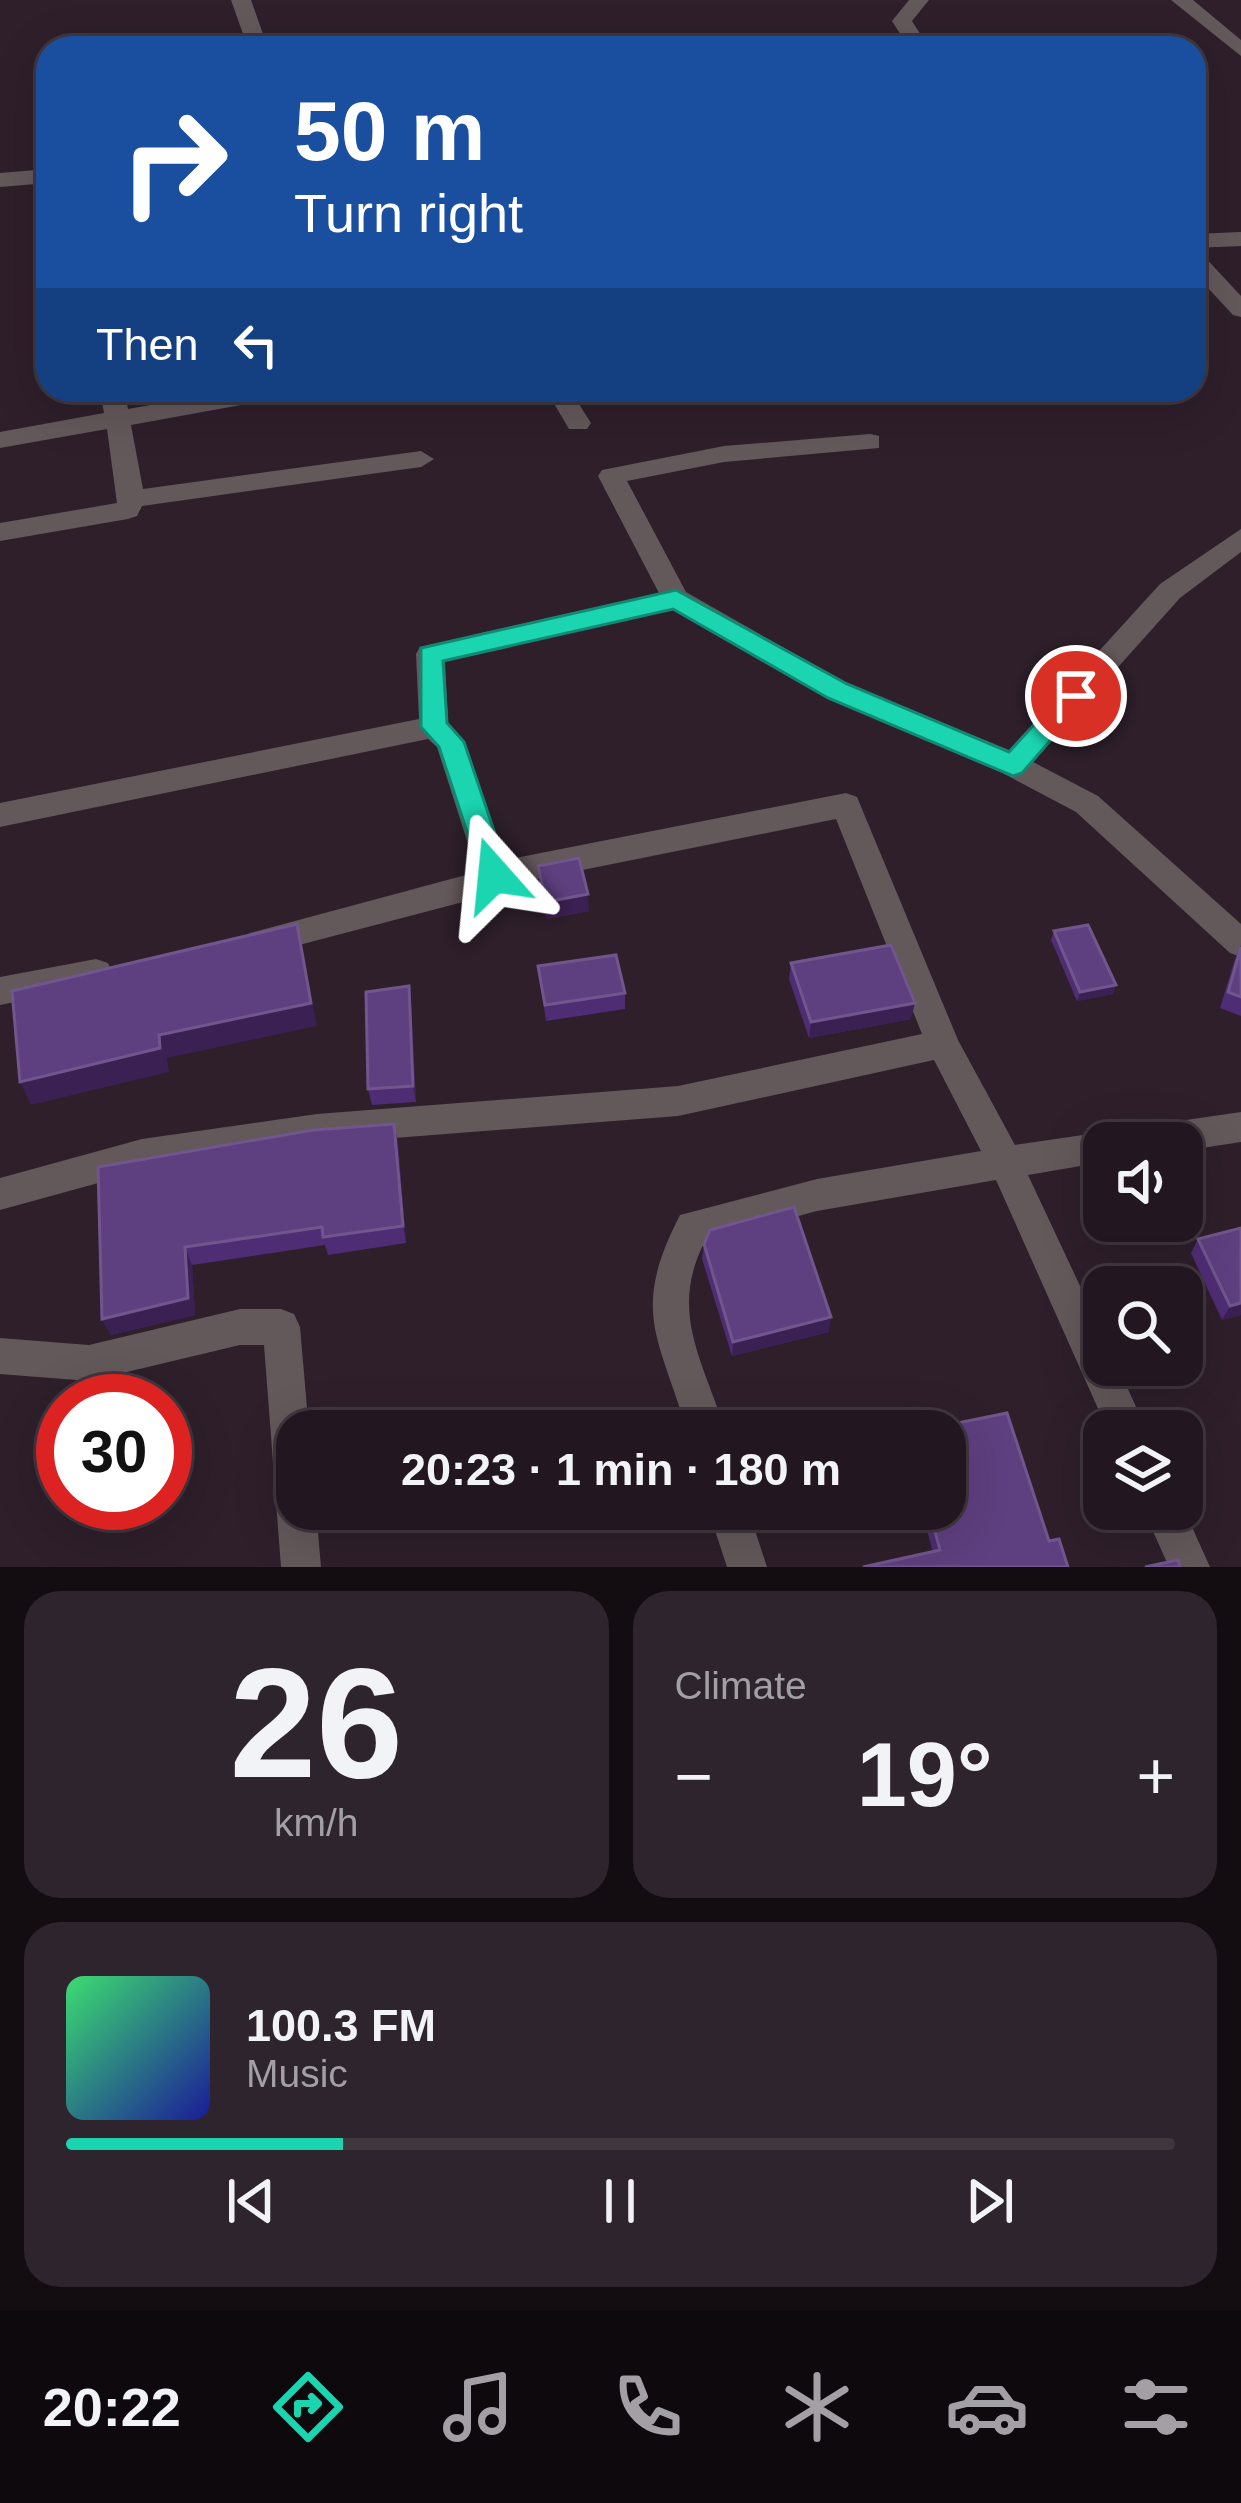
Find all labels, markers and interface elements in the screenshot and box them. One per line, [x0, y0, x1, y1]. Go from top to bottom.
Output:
icon: right [96, 84, 252, 240]
text: 50 m [294, 84, 485, 178]
text: Turn right [294, 183, 523, 243]
icon: left [223, 312, 289, 378]
text: Then [96, 319, 199, 370]
pin [1025, 645, 1127, 747]
icon: arrive [1043, 663, 1109, 729]
position arrow [431, 812, 557, 938]
map controls [1083, 1122, 1203, 1530]
button: sound [1083, 1122, 1203, 1242]
button: search [1083, 1266, 1203, 1386]
speed limit sign: 30 [36, 1374, 192, 1530]
button: layers [1083, 1410, 1203, 1530]
text: 20:23 · 1 min · 180 m [401, 1444, 841, 1495]
text: 26 [229, 1636, 403, 1810]
text: Climate [675, 1664, 807, 1707]
text: 19° [857, 1725, 993, 1825]
text: − [675, 1739, 713, 1813]
text: + [1136, 1739, 1175, 1813]
text: km/h [274, 1801, 359, 1844]
text: 100.3 FM [246, 2000, 436, 2051]
text: Music [246, 2052, 348, 2095]
icon: previous [218, 2168, 284, 2234]
icon: pause [587, 2168, 653, 2234]
icon: next [957, 2168, 1023, 2234]
icon: directions [266, 2365, 350, 2449]
icon: music [436, 2365, 520, 2449]
icon: phone [606, 2365, 690, 2449]
icon: climate [775, 2365, 859, 2449]
icon: car [945, 2365, 1029, 2449]
icon: filters [1114, 2365, 1198, 2449]
text: 20:22 [43, 2377, 181, 2437]

